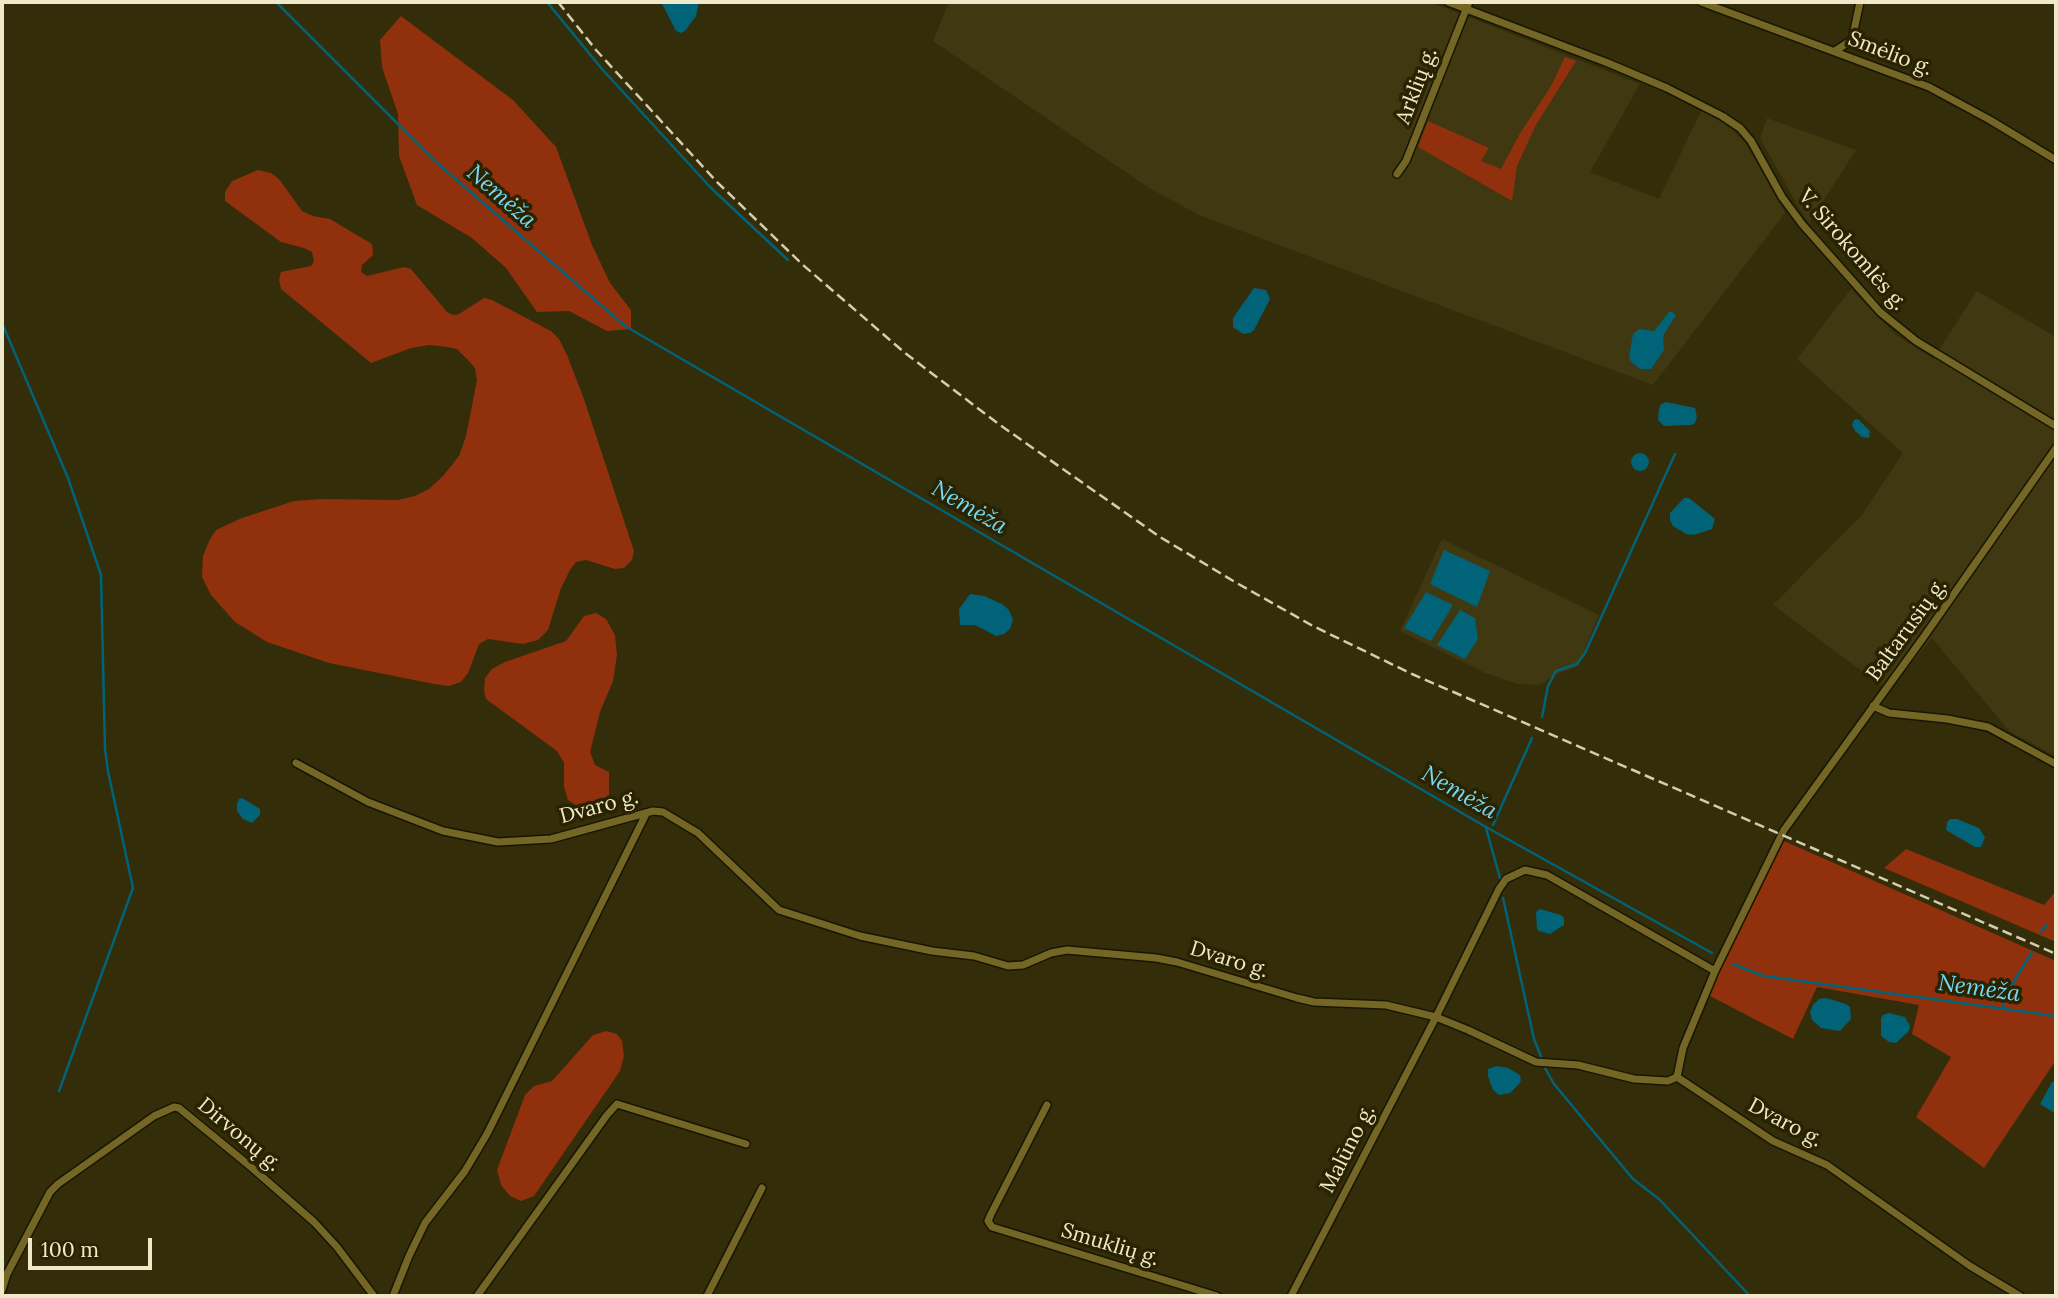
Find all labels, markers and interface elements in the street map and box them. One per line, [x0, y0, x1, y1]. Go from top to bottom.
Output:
street label: Smėlio g. [1844, 26, 1936, 82]
street label: Arklių g. [1391, 44, 1443, 128]
water label: Nemėža [461, 159, 541, 235]
street label: V. Sirokomlės g. [1792, 184, 1912, 316]
water label: Nemėža [926, 475, 1012, 541]
street label: Baltarusių g. [1861, 574, 1953, 686]
water label: Nemėža [1416, 760, 1502, 826]
street label: Dvaro g. [557, 784, 641, 830]
street label: Dvaro g. [1187, 936, 1271, 984]
water label: Nemėža [1936, 970, 2022, 1008]
street label: Dirvonų g. [192, 1093, 286, 1177]
street label: Dvaro g. [1744, 1093, 1826, 1153]
street label: Malūno g. [1315, 1101, 1381, 1197]
street label: Smuklių g. [1058, 1218, 1162, 1272]
scale bar [32, 1224, 156, 1268]
text: 100 m [41, 1236, 99, 1263]

